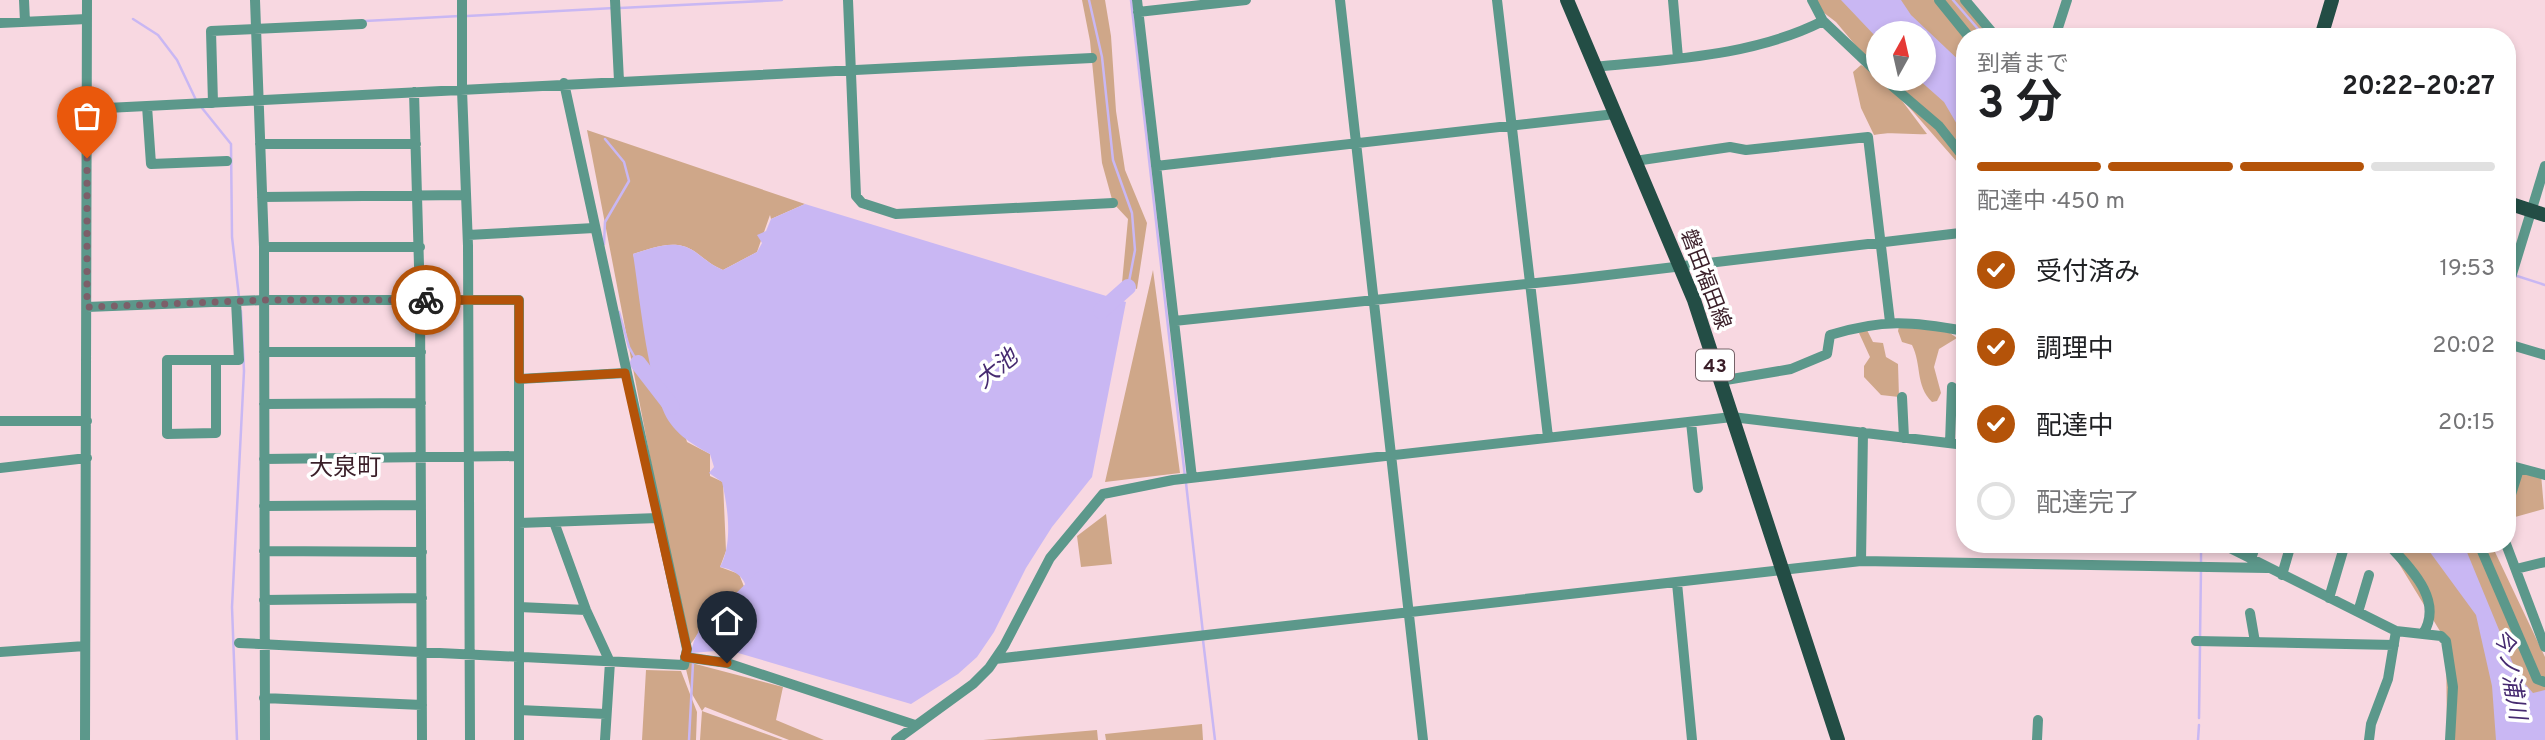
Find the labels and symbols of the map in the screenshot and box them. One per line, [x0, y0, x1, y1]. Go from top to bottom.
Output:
north arrow [1866, 21, 1936, 91]
pin [57, 86, 117, 158]
street label: 磐田福田線 [1673, 226, 1736, 333]
courier [391, 265, 461, 335]
water label: 大池 [971, 343, 1026, 396]
road number: 43 [1696, 350, 1734, 380]
district label: 大泉町 [309, 454, 381, 484]
pin [697, 591, 757, 663]
water label: 今ノ浦川 [2486, 627, 2531, 725]

